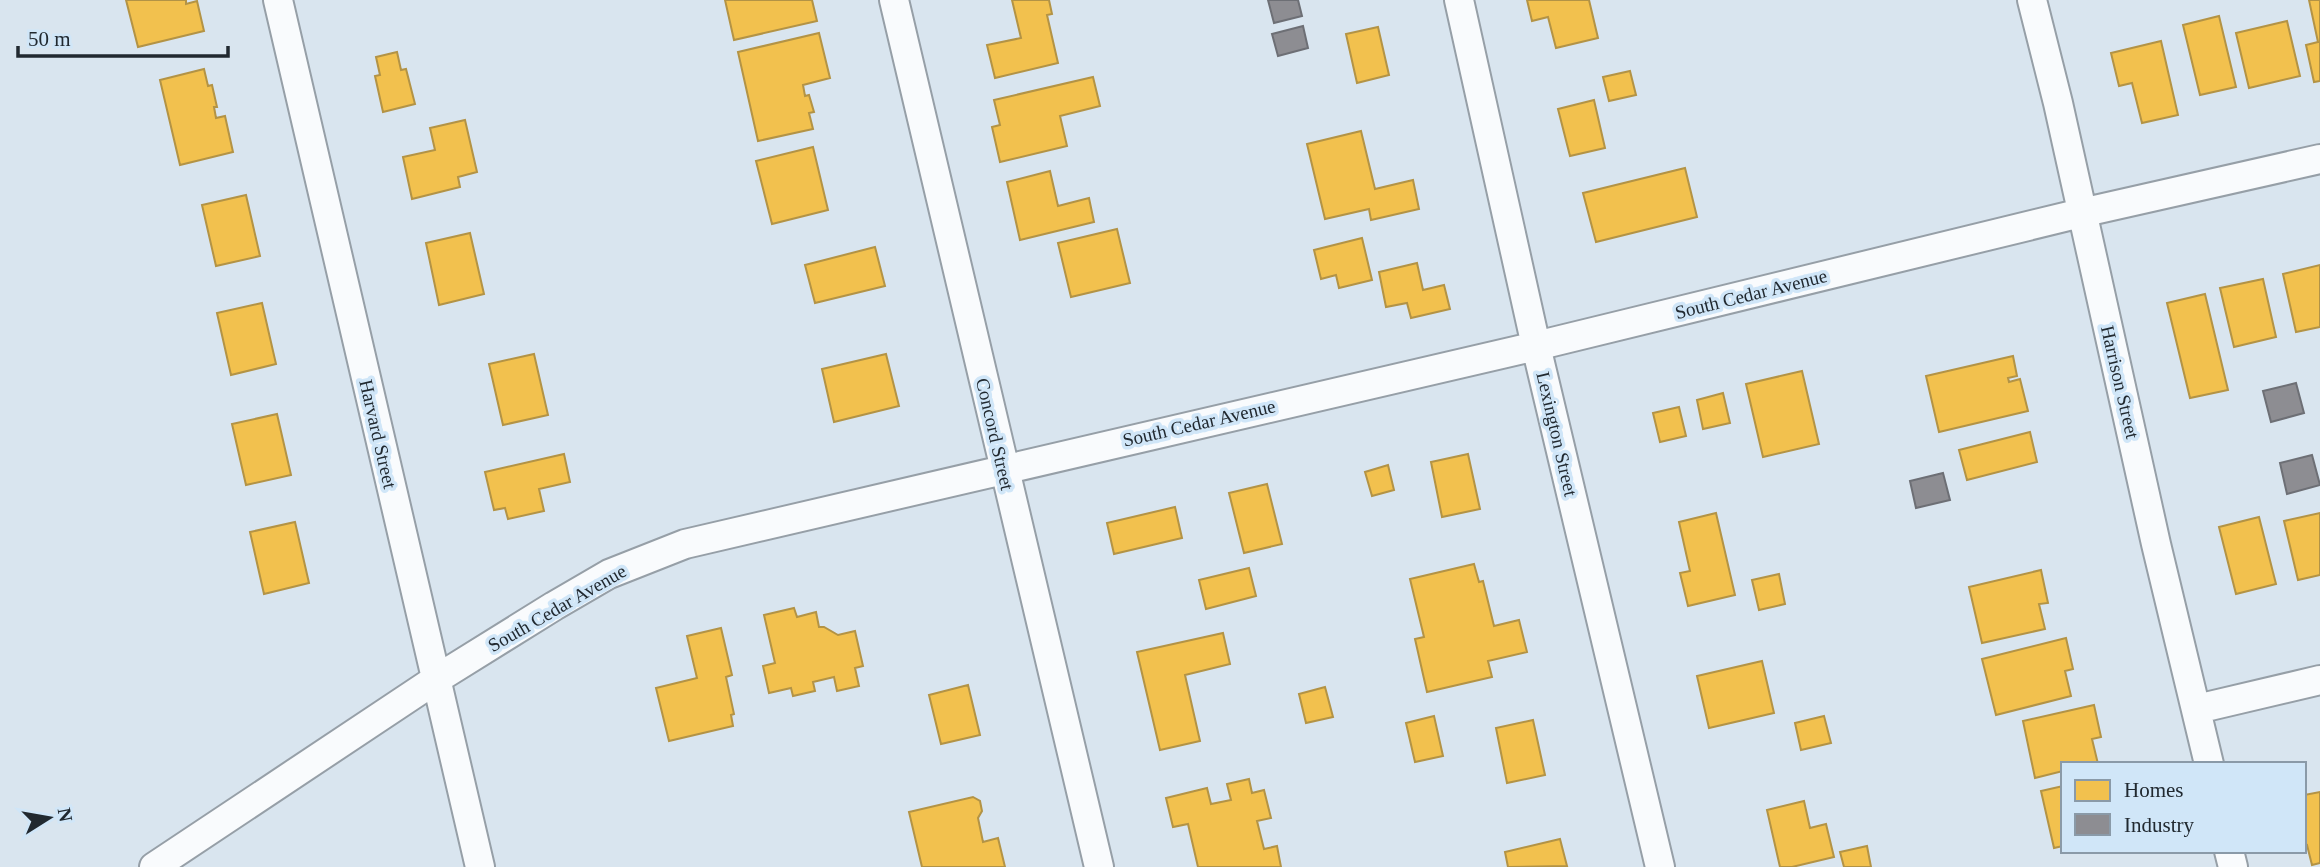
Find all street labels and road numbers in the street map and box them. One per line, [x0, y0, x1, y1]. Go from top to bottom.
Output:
street label: South Cedar Avenue [1673, 265, 1829, 323]
street label: Harrison Street [2097, 323, 2143, 441]
street label: Lexington Street [1532, 370, 1582, 499]
street label: Concord Street [972, 376, 1018, 493]
street label: Harvard Street [355, 377, 401, 491]
street label: South Cedar Avenue [1121, 395, 1277, 451]
street label: South Cedar Avenue [484, 560, 630, 656]

